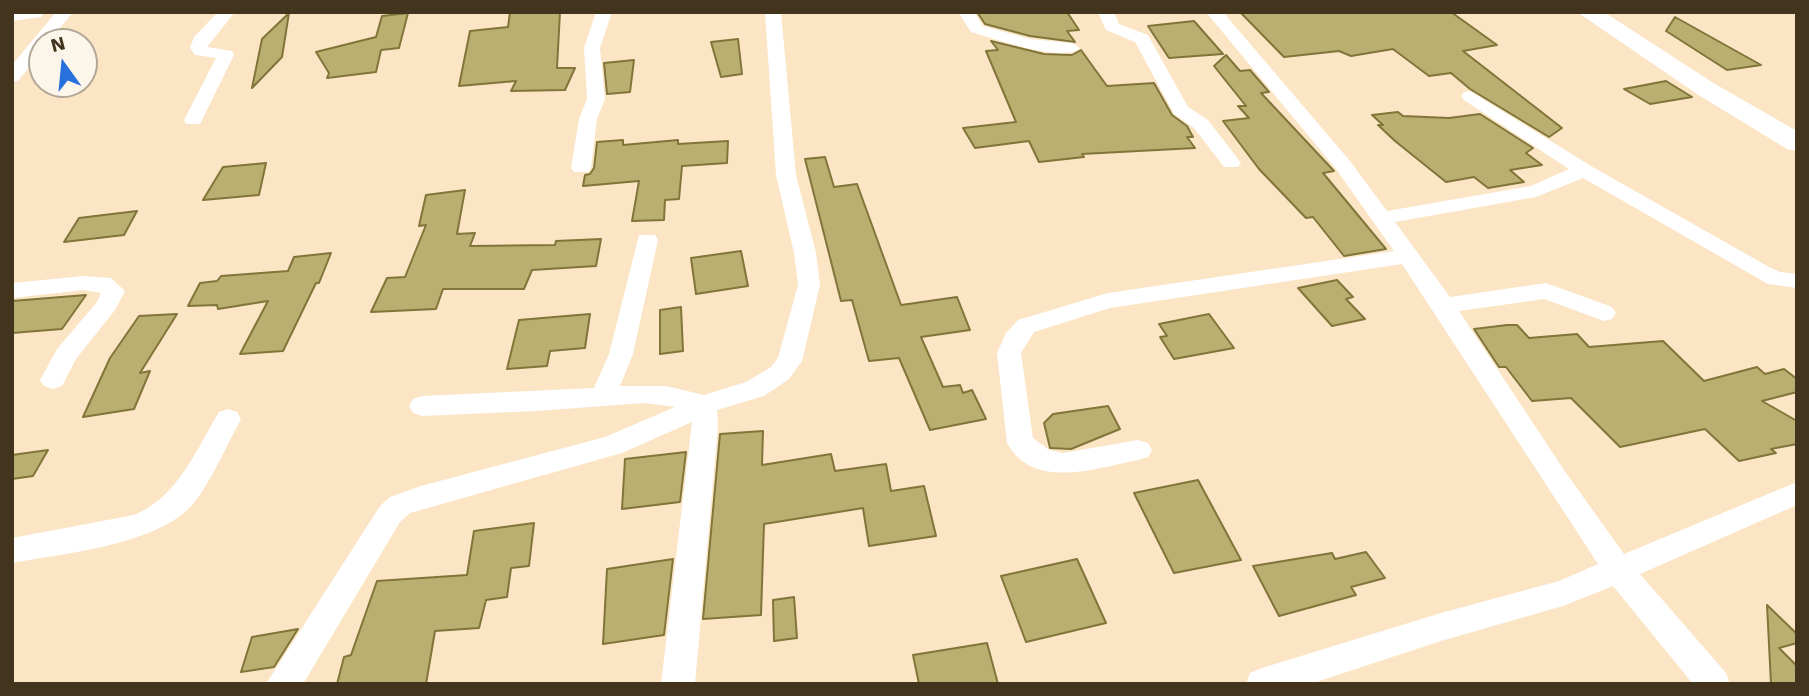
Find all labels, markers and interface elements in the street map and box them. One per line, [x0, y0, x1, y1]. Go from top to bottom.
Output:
north arrow [28, 28, 98, 98]
text: N [48, 31, 68, 57]

